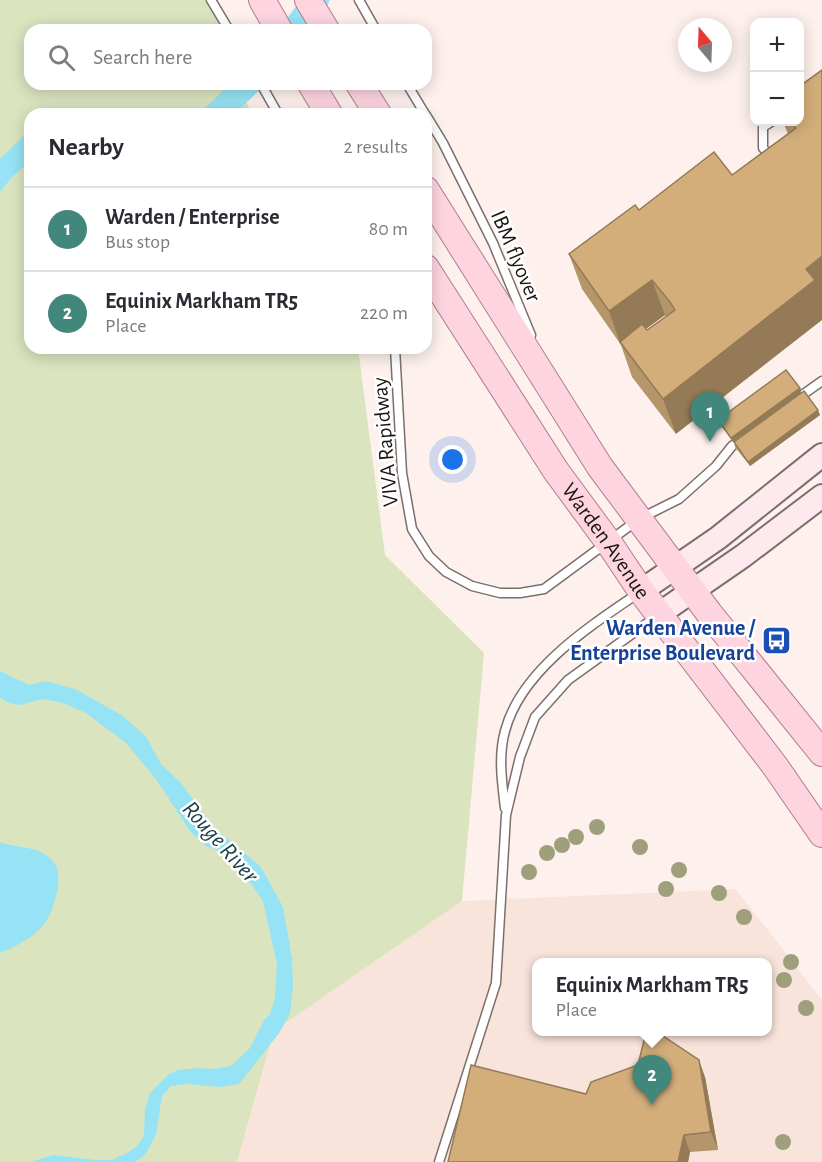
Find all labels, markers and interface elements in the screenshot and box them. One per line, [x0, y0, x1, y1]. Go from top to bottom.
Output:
north arrow [678, 18, 732, 72]
map controls [750, 18, 804, 126]
button: + [750, 18, 804, 72]
search box [24, 24, 432, 90]
icon: search [45, 41, 78, 74]
text: Search here [93, 46, 192, 68]
button: − [750, 72, 804, 126]
text: Nearby [48, 134, 124, 160]
text: 2 results [344, 137, 408, 157]
text: Warden / Enterprise [105, 206, 280, 228]
street label: IBM flyover [487, 207, 545, 305]
text: 1 [64, 219, 71, 239]
text: 80 m [369, 219, 408, 239]
text: Bus stop [105, 232, 170, 252]
text: Equinix Markham TR5 [105, 290, 298, 312]
text: 2 [63, 303, 72, 323]
text: 220 m [360, 303, 408, 323]
text: Place [105, 316, 146, 336]
street label: VIVA Rapidway [368, 376, 402, 508]
pin: 1 [690, 392, 730, 442]
your location [438, 445, 467, 474]
street label: Warden Avenue [558, 479, 654, 603]
place label: Warden Avenue / Enterprise Boulevard [570, 617, 756, 664]
bus stop icon: Warden Avenue / Enterprise Boulevard [760, 625, 792, 657]
water label: Rouge River [177, 797, 263, 888]
popup [532, 958, 772, 1036]
text: Equinix Markham TR5 [555, 974, 749, 996]
text: Place [555, 1000, 597, 1020]
pin: 2 [632, 1056, 672, 1105]

